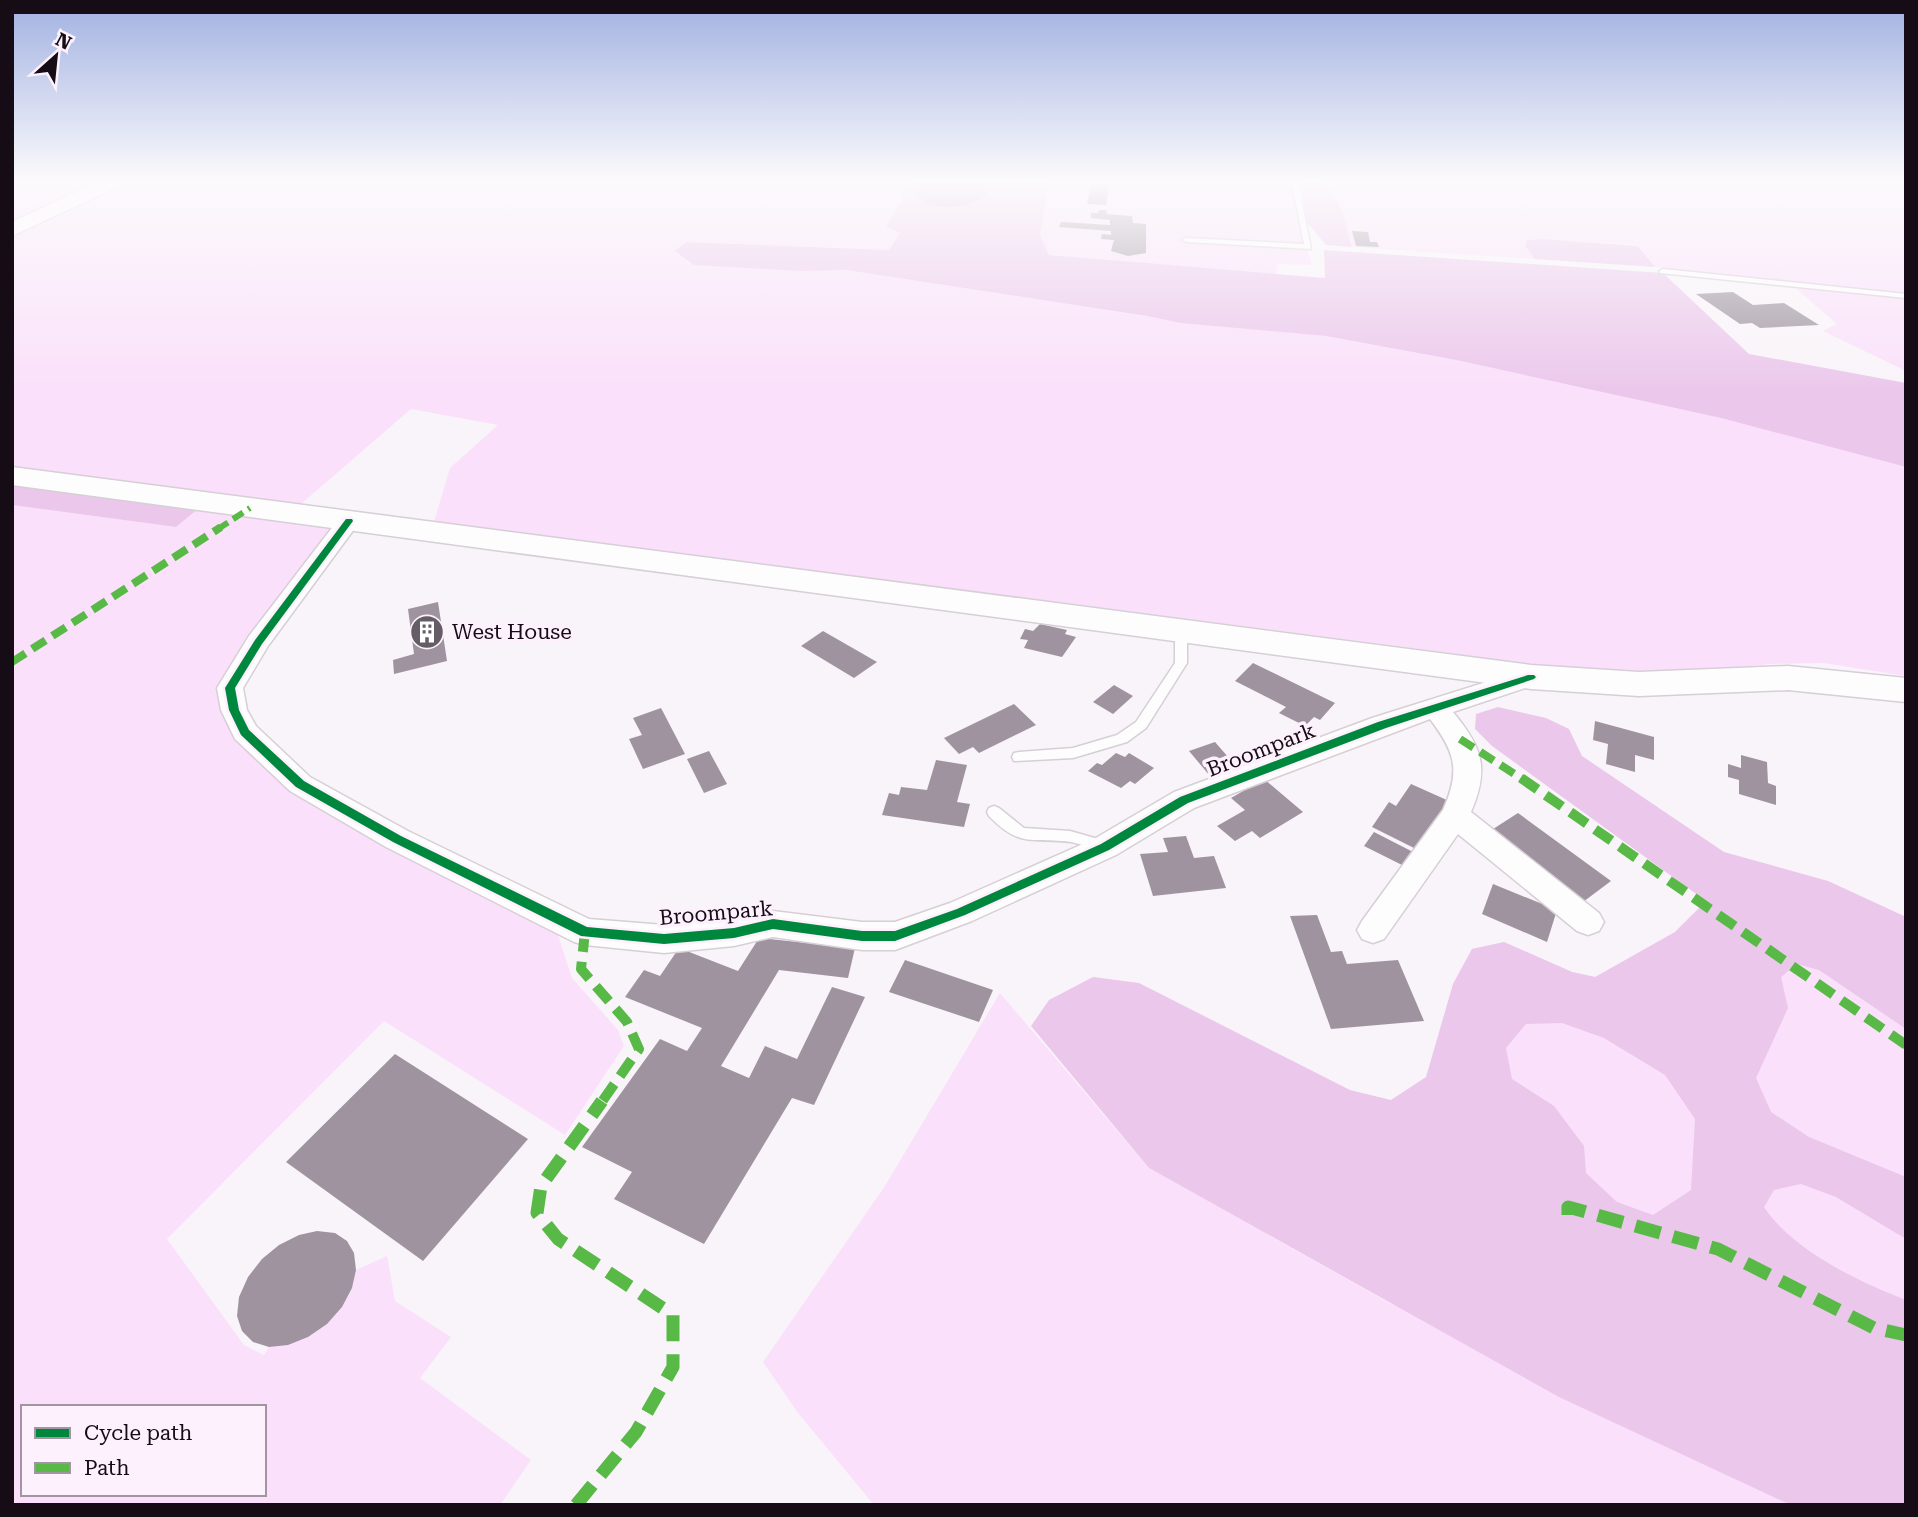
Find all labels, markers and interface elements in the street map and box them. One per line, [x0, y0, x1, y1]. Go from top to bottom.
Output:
north arrow [21, 21, 91, 91]
text: N [52, 28, 76, 55]
building icon: West House [408, 613, 446, 651]
place label: West House [452, 620, 572, 644]
street label: Broompark [1203, 718, 1319, 782]
street label: Broompark [658, 896, 774, 930]
legend [21, 1405, 266, 1496]
text: Cycle path [84, 1421, 193, 1445]
text: Path [84, 1456, 130, 1480]

